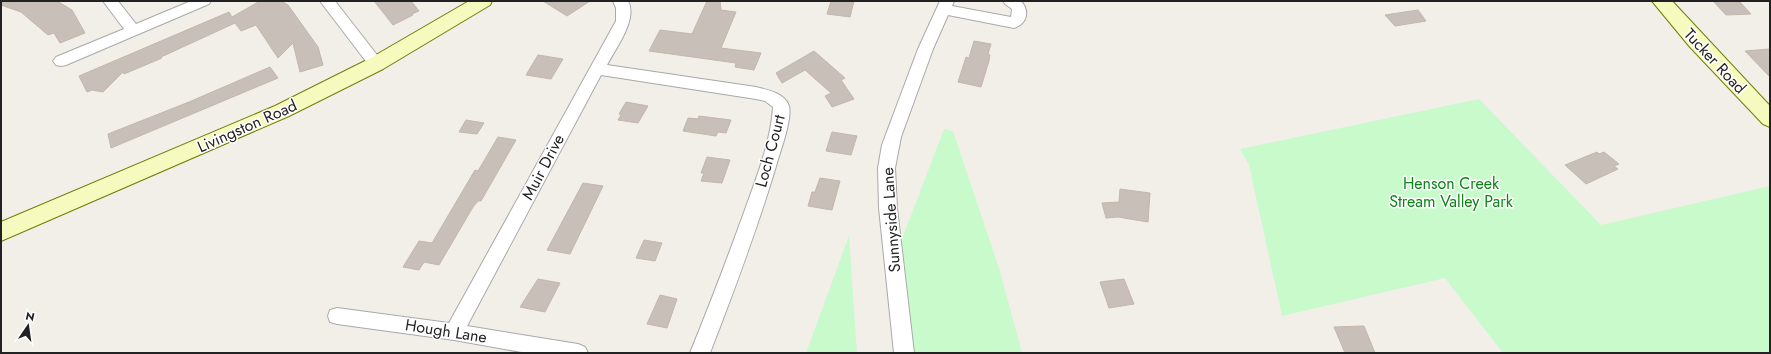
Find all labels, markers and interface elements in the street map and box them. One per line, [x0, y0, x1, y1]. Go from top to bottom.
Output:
street label: Tucker Road [1679, 23, 1751, 99]
street label: Livingston Road [194, 94, 300, 158]
street label: Loch Court [749, 112, 791, 190]
street label: Muir Drive [516, 130, 570, 204]
street label: Sunnyside Lane [876, 167, 906, 273]
park label: Henson Creek Stream Valley Park [1389, 172, 1514, 213]
north arrow [8, 306, 48, 346]
text: N [24, 307, 36, 325]
street label: Hough Lane [403, 313, 489, 349]

